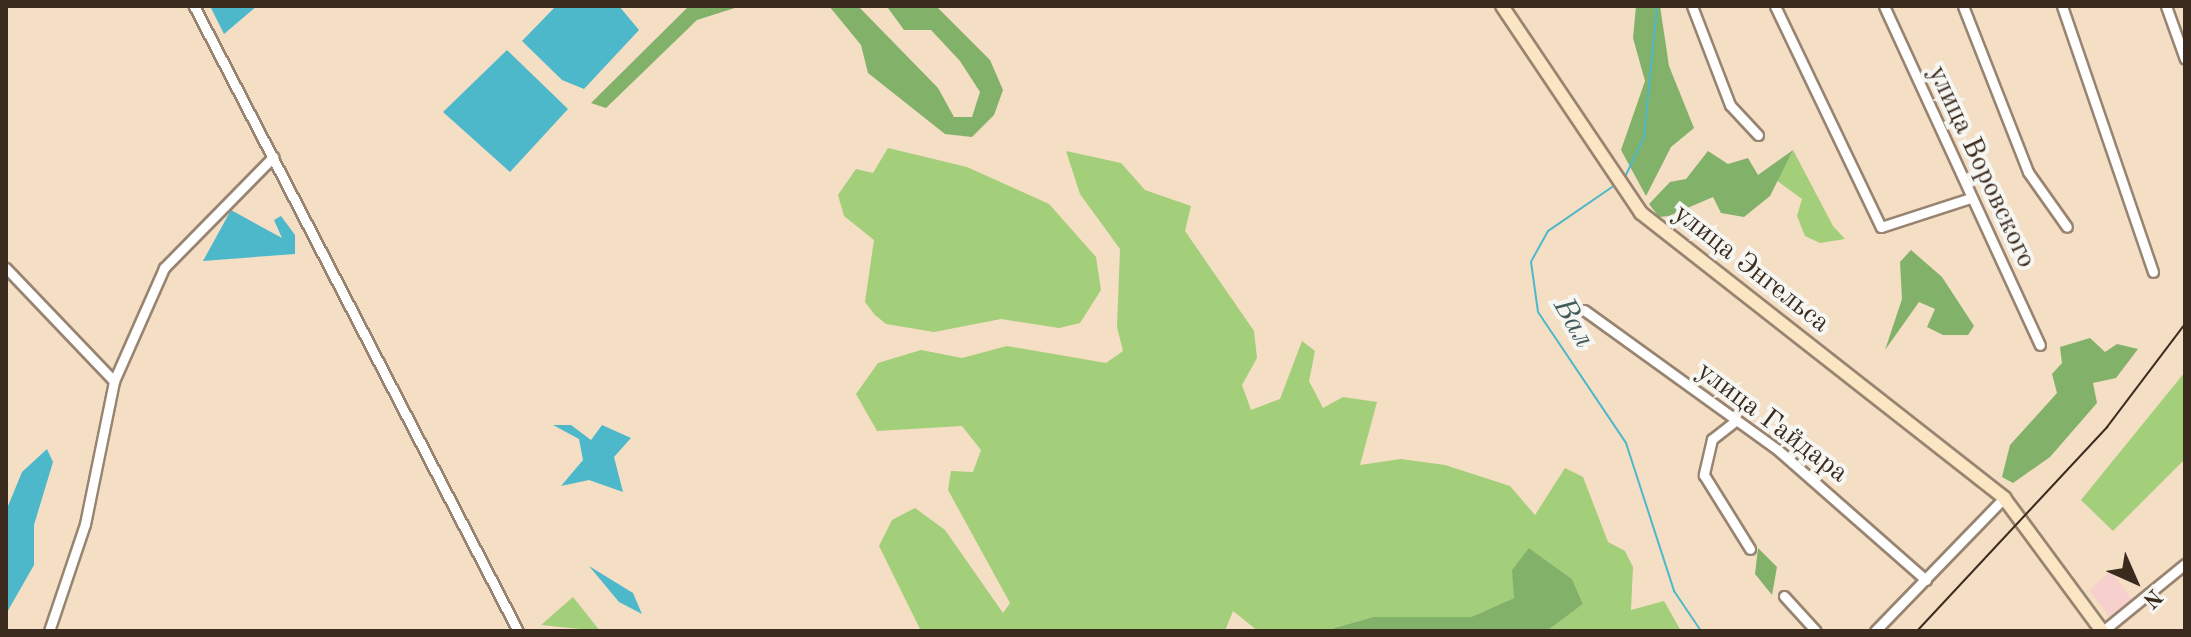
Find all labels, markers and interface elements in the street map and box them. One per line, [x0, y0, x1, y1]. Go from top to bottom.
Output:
street label: улица Воровского [1919, 61, 2043, 273]
street label: улица Энгельса [1666, 197, 1836, 341]
water label: Вал [1544, 291, 1602, 355]
street label: улица Гайдара [1690, 355, 1854, 491]
north arrow [2095, 541, 2175, 621]
text: N [2138, 584, 2166, 612]

